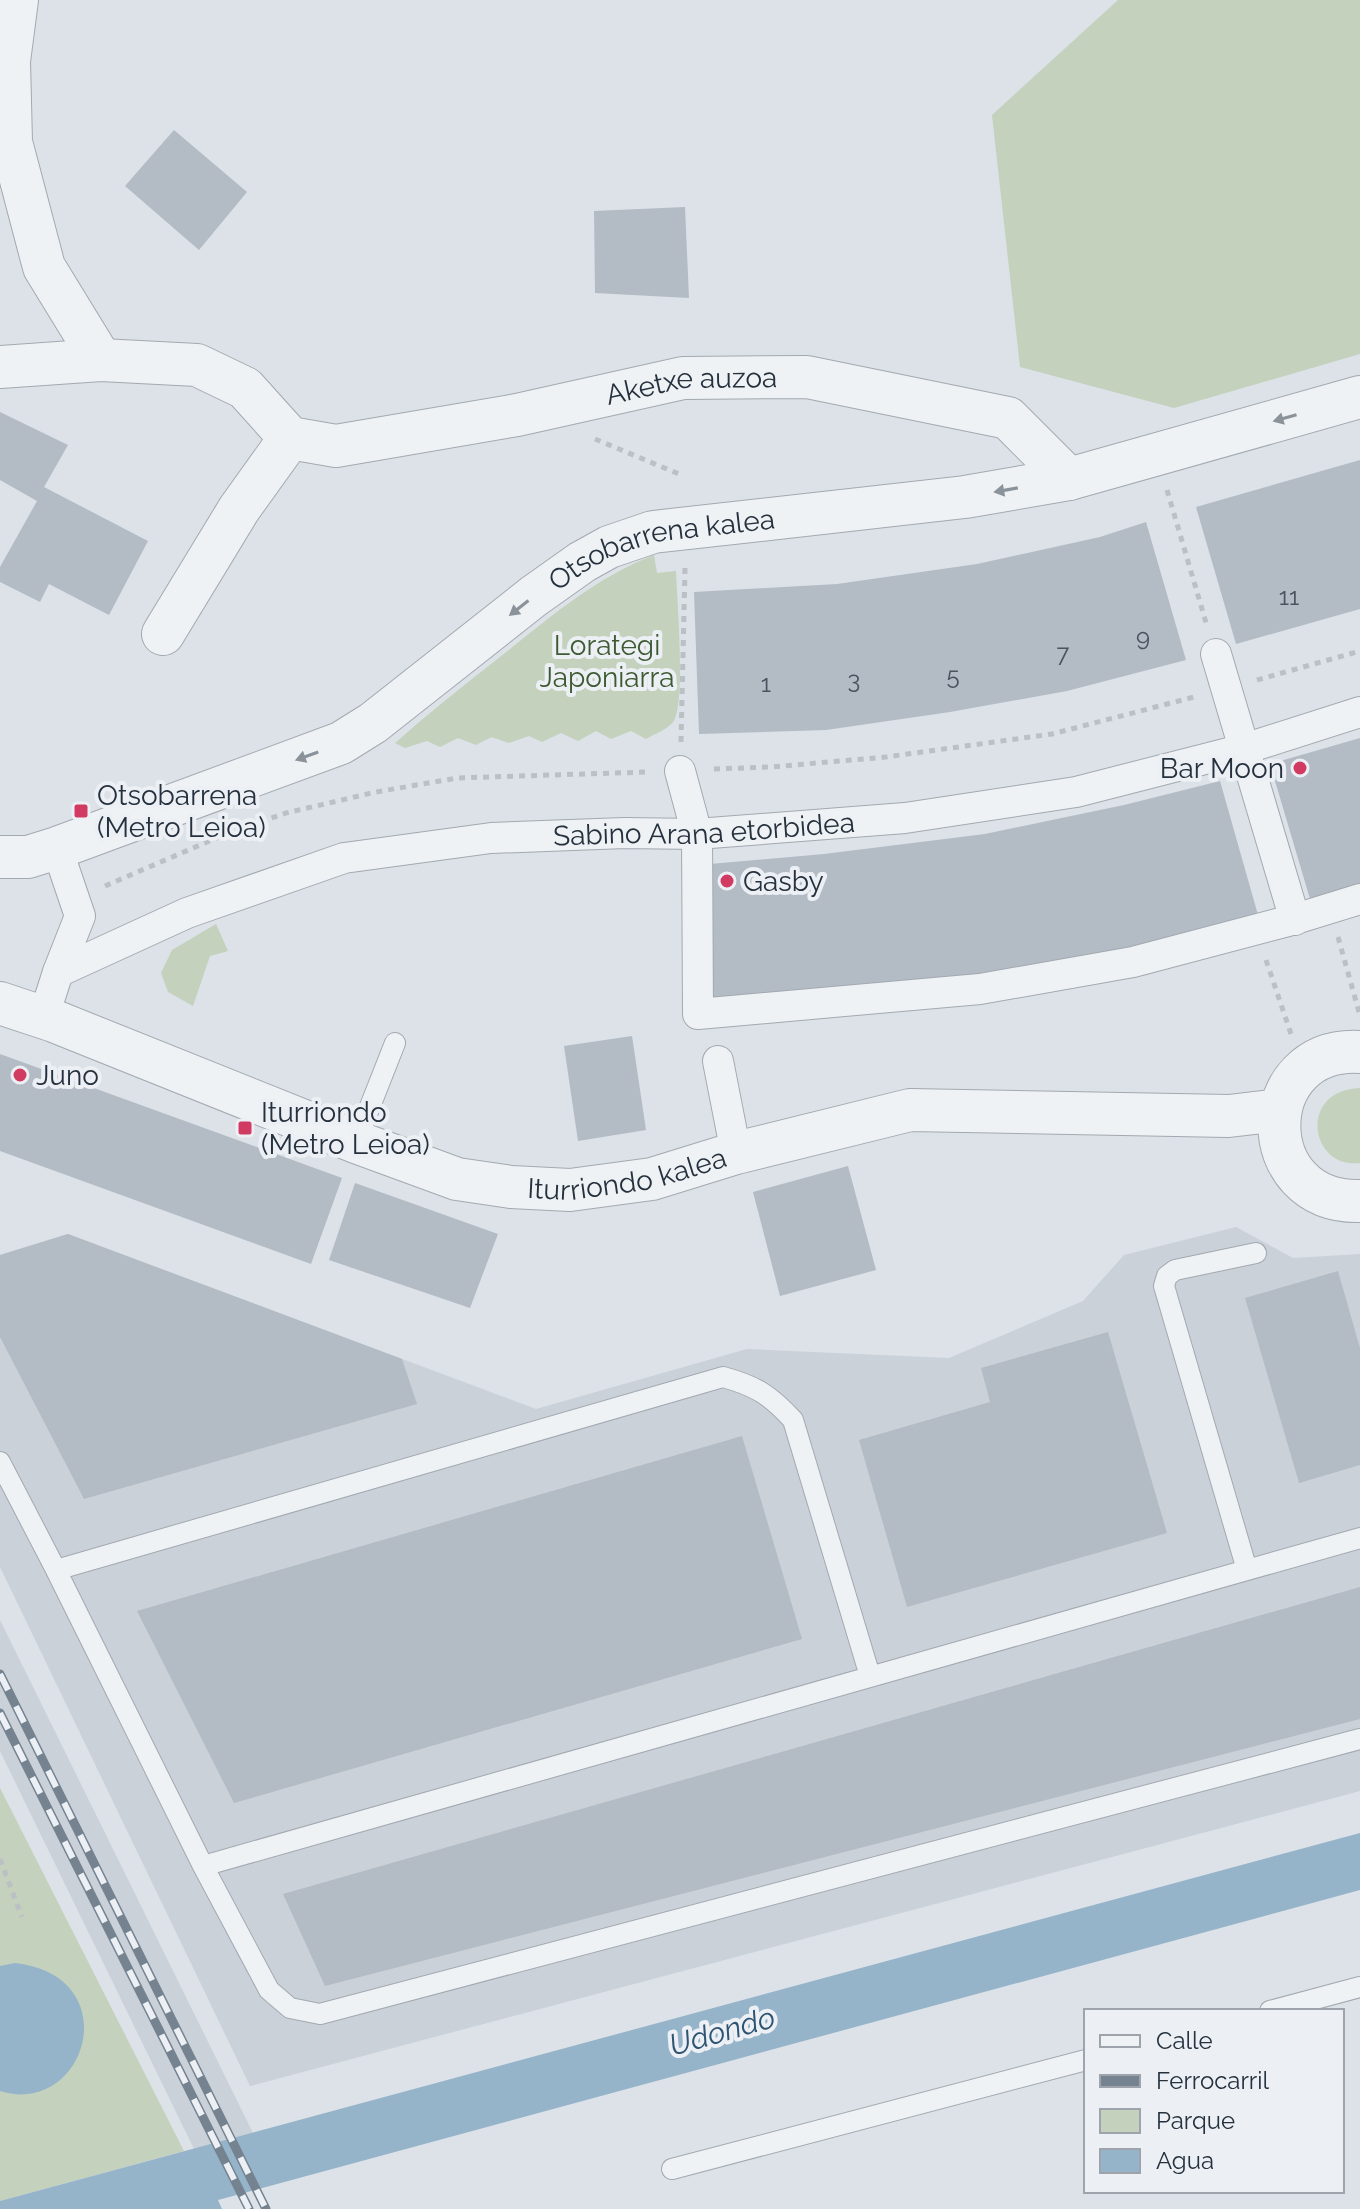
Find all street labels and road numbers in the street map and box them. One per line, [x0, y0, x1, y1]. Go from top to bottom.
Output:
street label: Aketxe auzoa [602, 361, 777, 411]
street label: Otsobarrena kalea [542, 502, 776, 597]
street label: Sabino Arana etorbidea [552, 805, 856, 852]
street label: Iturriondo kalea [527, 1141, 730, 1206]

